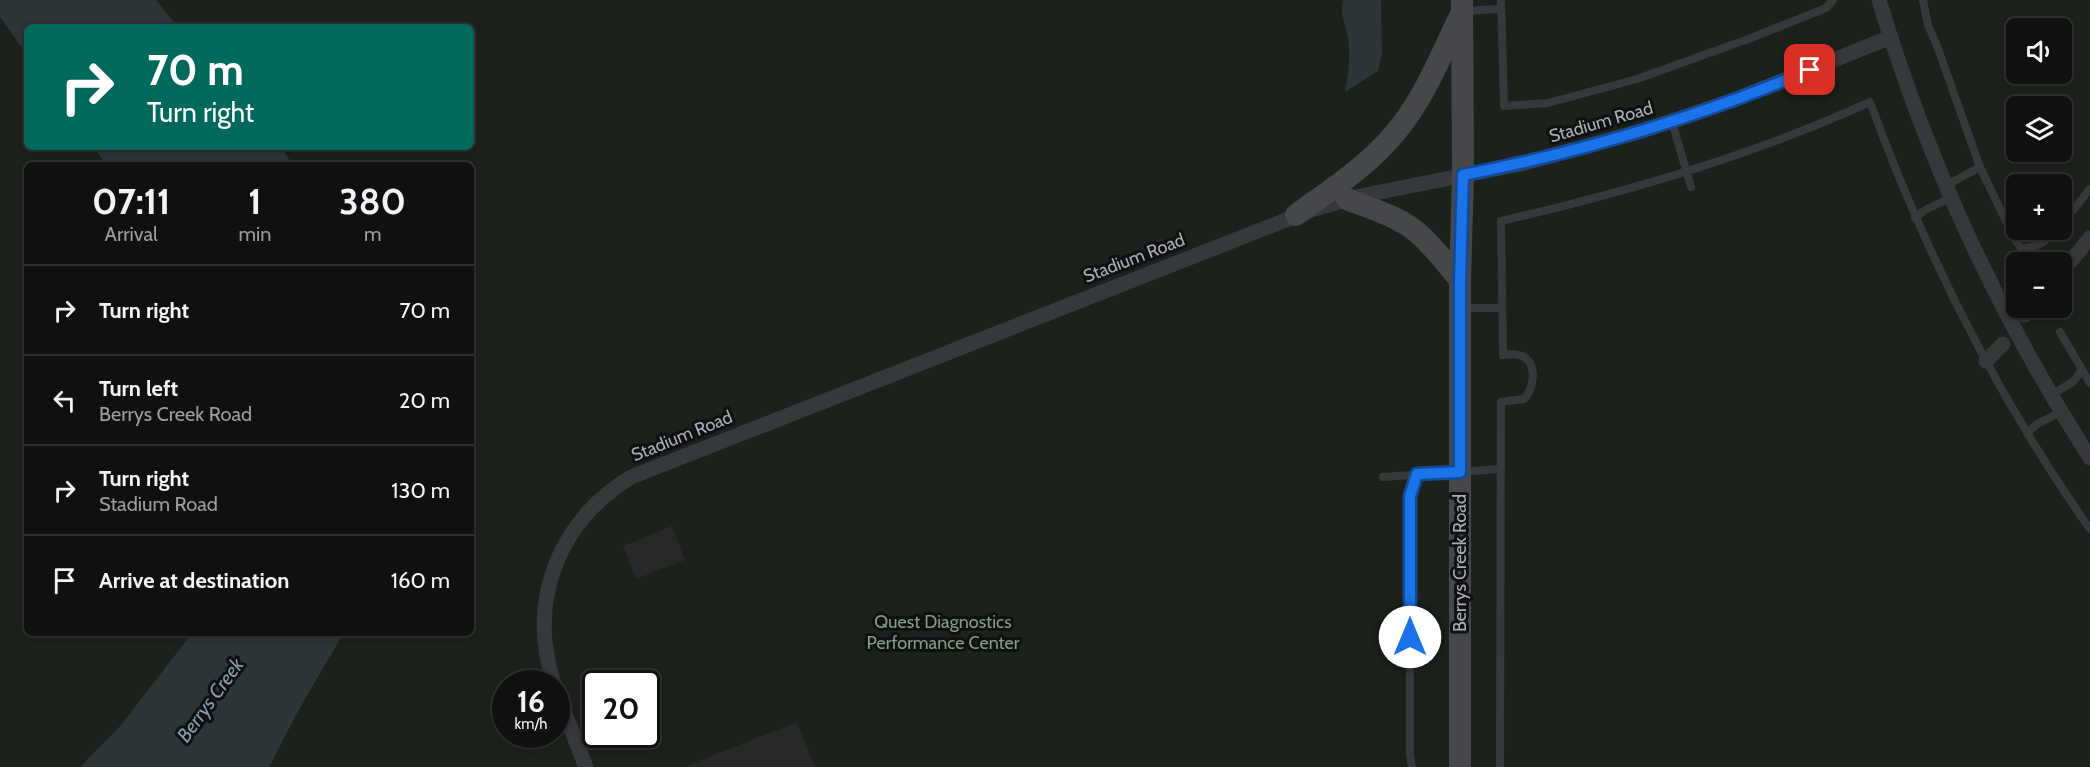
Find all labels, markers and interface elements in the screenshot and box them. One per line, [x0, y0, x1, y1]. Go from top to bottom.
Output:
map controls [2006, 18, 2072, 318]
button: sound [2006, 18, 2072, 84]
text: 70 m [147, 44, 244, 96]
pin [1784, 44, 1835, 95]
icon: right [48, 48, 126, 126]
icon: arrive [1793, 53, 1826, 86]
text: Turn right [147, 96, 254, 129]
button: layers [2006, 96, 2072, 162]
street label: Stadium Road [1547, 97, 1655, 147]
button: + [2006, 174, 2072, 240]
text: 07:11 [92, 179, 170, 223]
text: 1 [248, 179, 262, 223]
text: 380 [339, 179, 406, 223]
text: Arrival [105, 222, 158, 246]
text: min [238, 222, 271, 246]
text: m [364, 222, 381, 246]
street label: Stadium Road [1080, 229, 1188, 287]
button: − [2006, 252, 2072, 318]
icon: right [48, 294, 81, 327]
text: Turn right [99, 297, 189, 324]
text: 70 m [400, 297, 450, 324]
text: Turn left [99, 375, 178, 402]
icon: left [48, 384, 81, 417]
text: 20 m [399, 387, 450, 414]
text: Berrys Creek Road [99, 402, 252, 426]
street label: Stadium Road [628, 406, 736, 466]
text: Turn right [99, 465, 189, 492]
icon: right [48, 474, 81, 507]
text: 130 m [391, 477, 450, 504]
text: Stadium Road [99, 492, 218, 516]
street label: Berrys Creek Road [1449, 494, 1471, 632]
icon: arrive [48, 564, 81, 597]
text: Arrive at destination [99, 567, 289, 594]
text: 160 m [391, 567, 450, 594]
position arrow [1378, 605, 1442, 669]
park label: Quest Diagnostics Performance Center [866, 611, 1020, 654]
water label: Berrys Creek [172, 652, 249, 747]
speed limit sign: 20 [582, 670, 660, 748]
text: 16 [517, 683, 545, 720]
text: km/h [515, 715, 547, 733]

